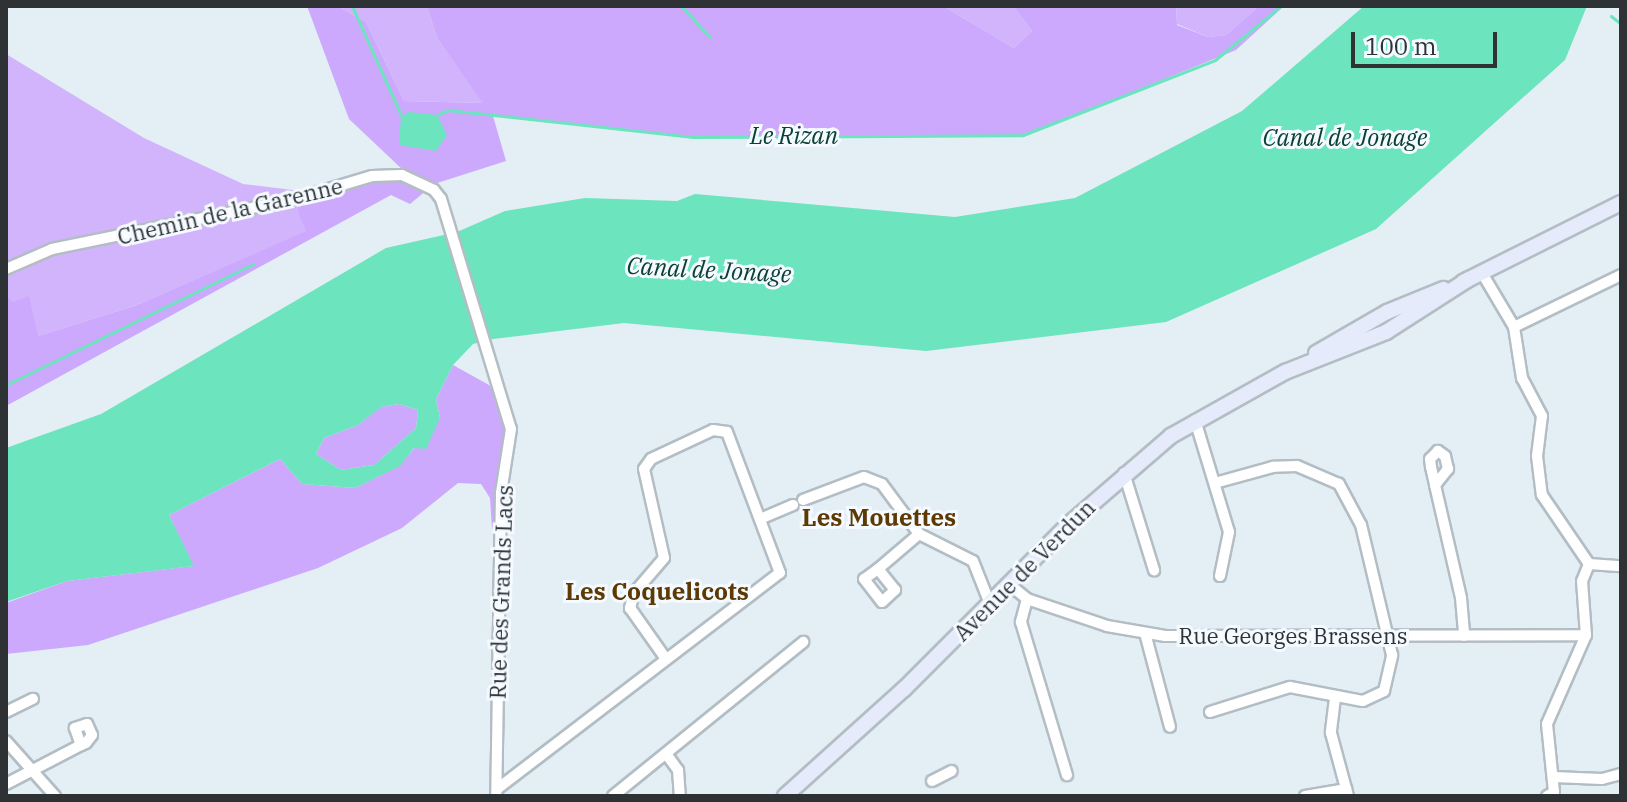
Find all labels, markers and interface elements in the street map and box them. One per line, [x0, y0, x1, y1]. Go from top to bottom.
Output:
scale bar [1355, 16, 1501, 66]
text: 100 m [1365, 30, 1437, 62]
water label: Le Rizan [750, 122, 838, 150]
water label: Canal de Jonage [1262, 124, 1428, 152]
street label: Chemin de la Garenne [115, 172, 345, 250]
water label: Canal de Jonage [626, 251, 792, 289]
street label: Rue des Grands Lacs [484, 484, 518, 700]
street label: Avenue de Verdun [948, 494, 1100, 646]
district label: Les Mouettes [802, 504, 956, 532]
district label: Les Coquelicots [565, 578, 749, 606]
street label: Rue Georges Brassens [1179, 623, 1407, 649]

